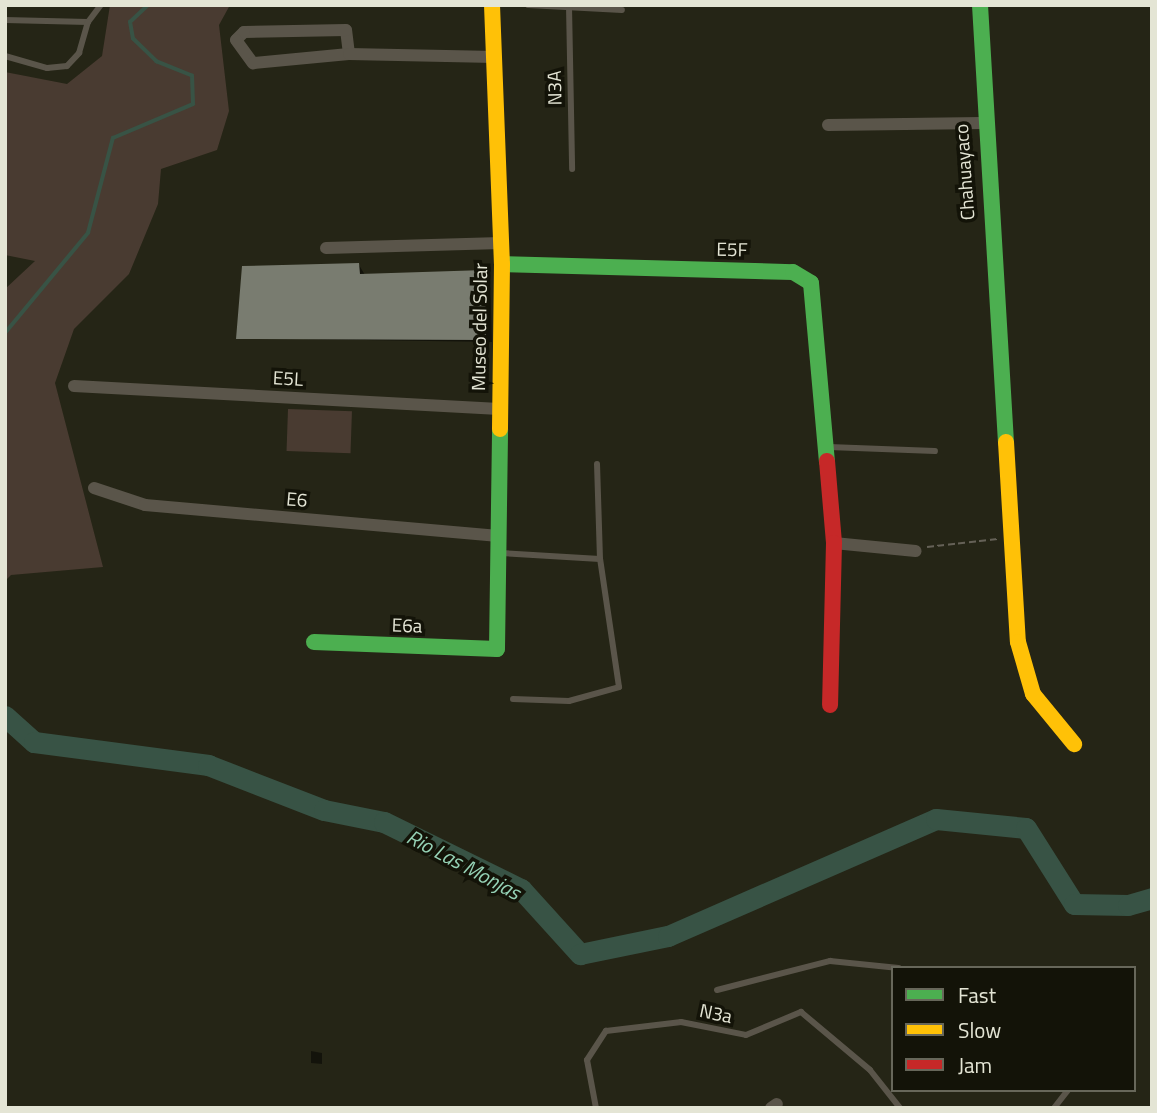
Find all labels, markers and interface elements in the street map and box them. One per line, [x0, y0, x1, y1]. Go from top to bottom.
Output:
street label: N3A [542, 70, 566, 106]
street label: Chahuayaco [949, 123, 979, 221]
street label: E5F [716, 237, 748, 261]
street label: Museo del Solar [466, 263, 492, 391]
street label: E5L [272, 366, 304, 390]
street label: E6 [285, 487, 309, 511]
street label: E6a [391, 613, 423, 637]
water label: Rio Las Monjas [403, 824, 525, 904]
legend [891, 966, 1136, 1092]
text: Fast [958, 979, 996, 1011]
street label: N3a [697, 998, 735, 1028]
text: Slow [958, 1014, 1001, 1046]
text: Jam [958, 1049, 992, 1081]

